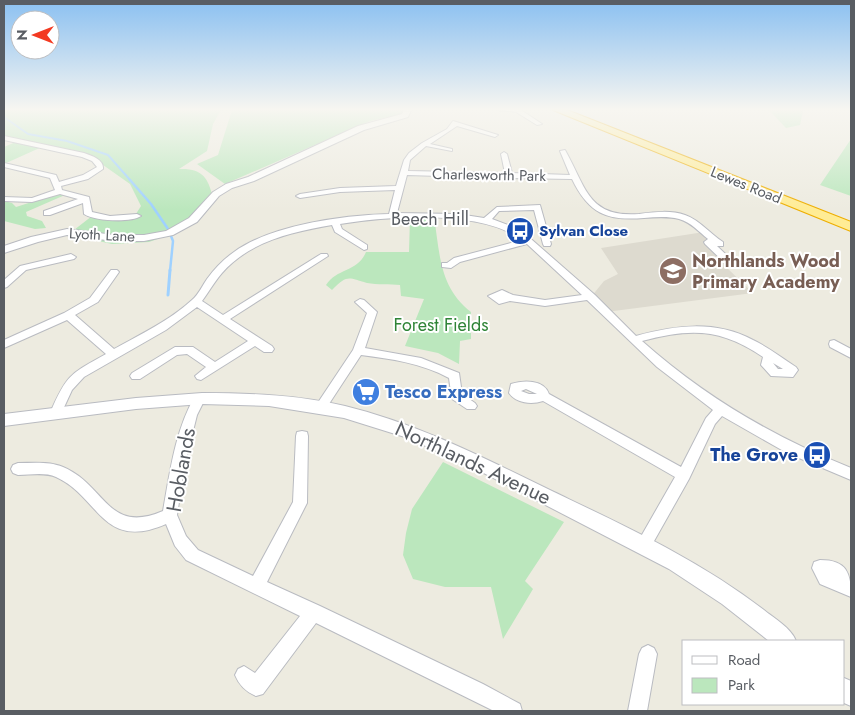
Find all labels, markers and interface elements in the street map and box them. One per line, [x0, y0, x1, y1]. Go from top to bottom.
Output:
north arrow [10, 10, 60, 60]
text: N [12, 29, 32, 41]
street label: Lewes Road [707, 161, 785, 209]
street label: Charlesworth Park [432, 163, 546, 187]
street label: Beech Hill [391, 206, 469, 232]
bus stop icon: Sylvan Close [505, 216, 535, 246]
place label: Sylvan Close [539, 220, 629, 242]
street label: Lyoth Lane [68, 222, 136, 248]
place label: Northlands Wood Primary Academy [692, 248, 840, 295]
school or university icon: Northlands Wood Primary Academy [658, 256, 688, 286]
park label: Forest Fields [393, 312, 489, 338]
supermarket icon: Tesco Express [351, 377, 381, 407]
place label: Tesco Express [385, 379, 502, 405]
street label: Northlands Avenue [390, 414, 556, 512]
street label: Hoblands [159, 426, 203, 514]
bus stop icon: The Grove [802, 440, 832, 470]
place label: The Grove [710, 442, 798, 468]
legend [682, 640, 845, 705]
text: Road [728, 649, 760, 671]
text: Park [728, 674, 755, 696]

